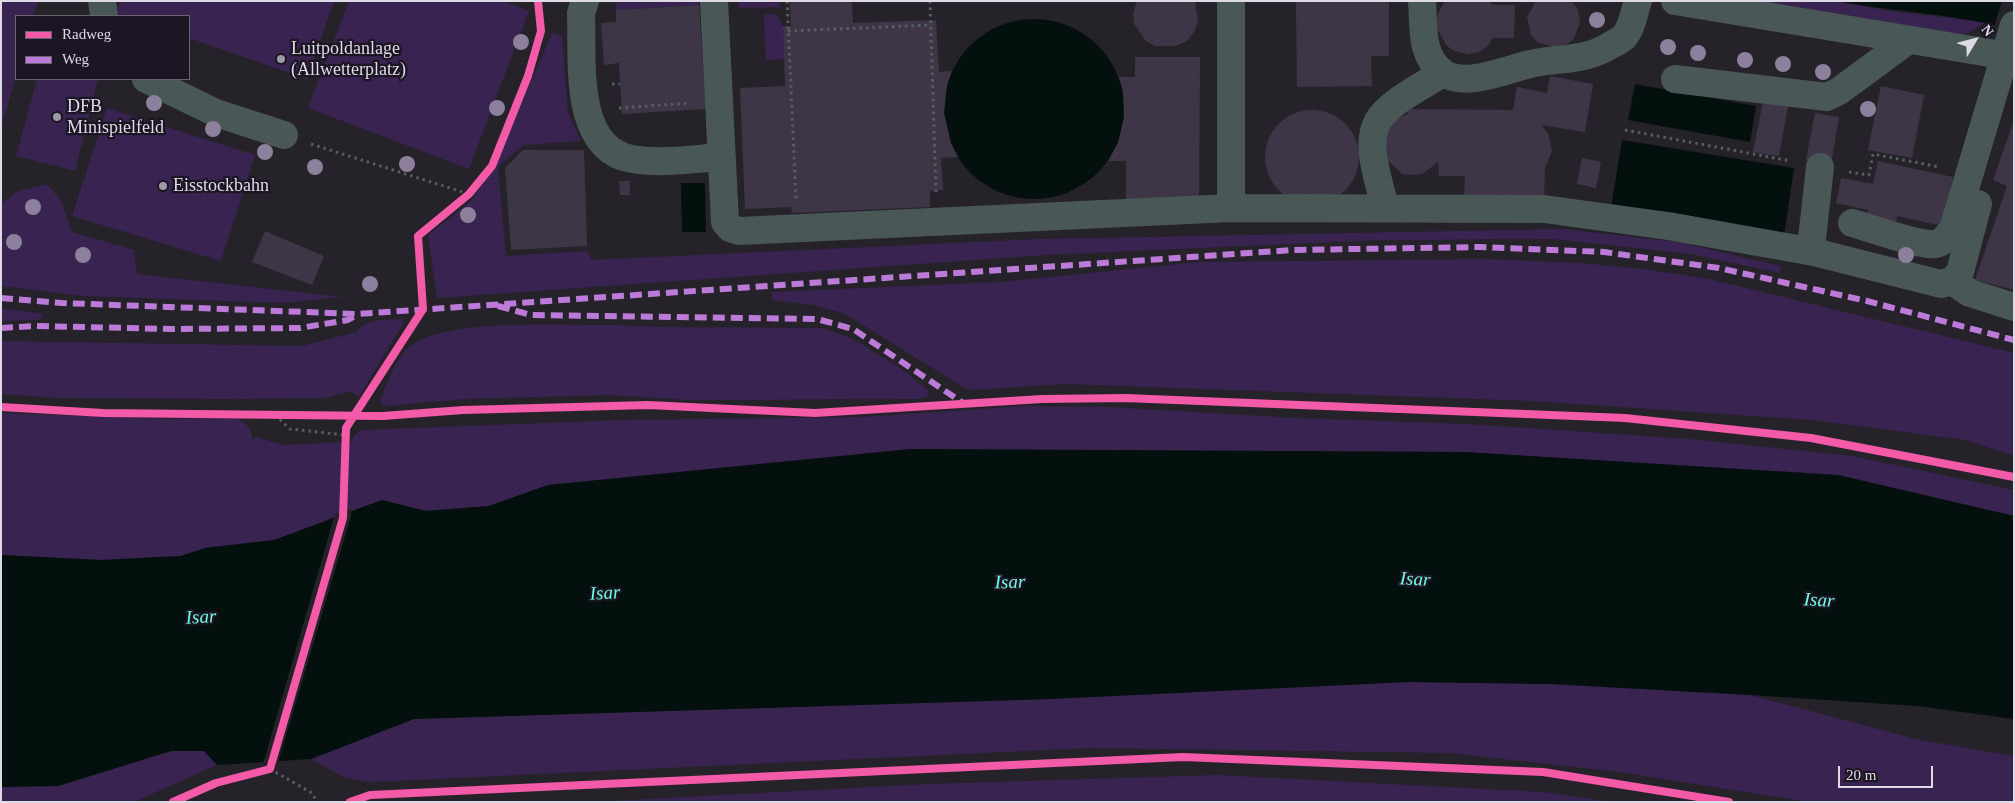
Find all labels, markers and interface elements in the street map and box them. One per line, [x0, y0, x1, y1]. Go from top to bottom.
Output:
legend [15, 15, 190, 80]
north arrow [1950, 15, 2000, 65]
text: N [1978, 22, 1996, 39]
text: Radweg [62, 26, 111, 42]
place label: Luitpoldanlage (Allwetterplatz) [291, 38, 406, 80]
text: Weg [62, 51, 89, 67]
marker: Luitpoldanlage (Allwetterplatz) [275, 53, 287, 65]
place label: DFB Minispielfeld [67, 96, 164, 138]
marker: DFB Minispielfeld [51, 111, 63, 123]
place label: Eisstockbahn [173, 175, 269, 197]
marker: Eisstockbahn [157, 180, 169, 192]
water label: Isar [1399, 568, 1431, 592]
water label: Isar [994, 571, 1026, 595]
water label: Isar [589, 582, 621, 606]
water label: Isar [1803, 589, 1835, 613]
water label: Isar [185, 606, 217, 630]
scale bar [1840, 756, 1935, 788]
text: 20 m [1846, 767, 1876, 783]

